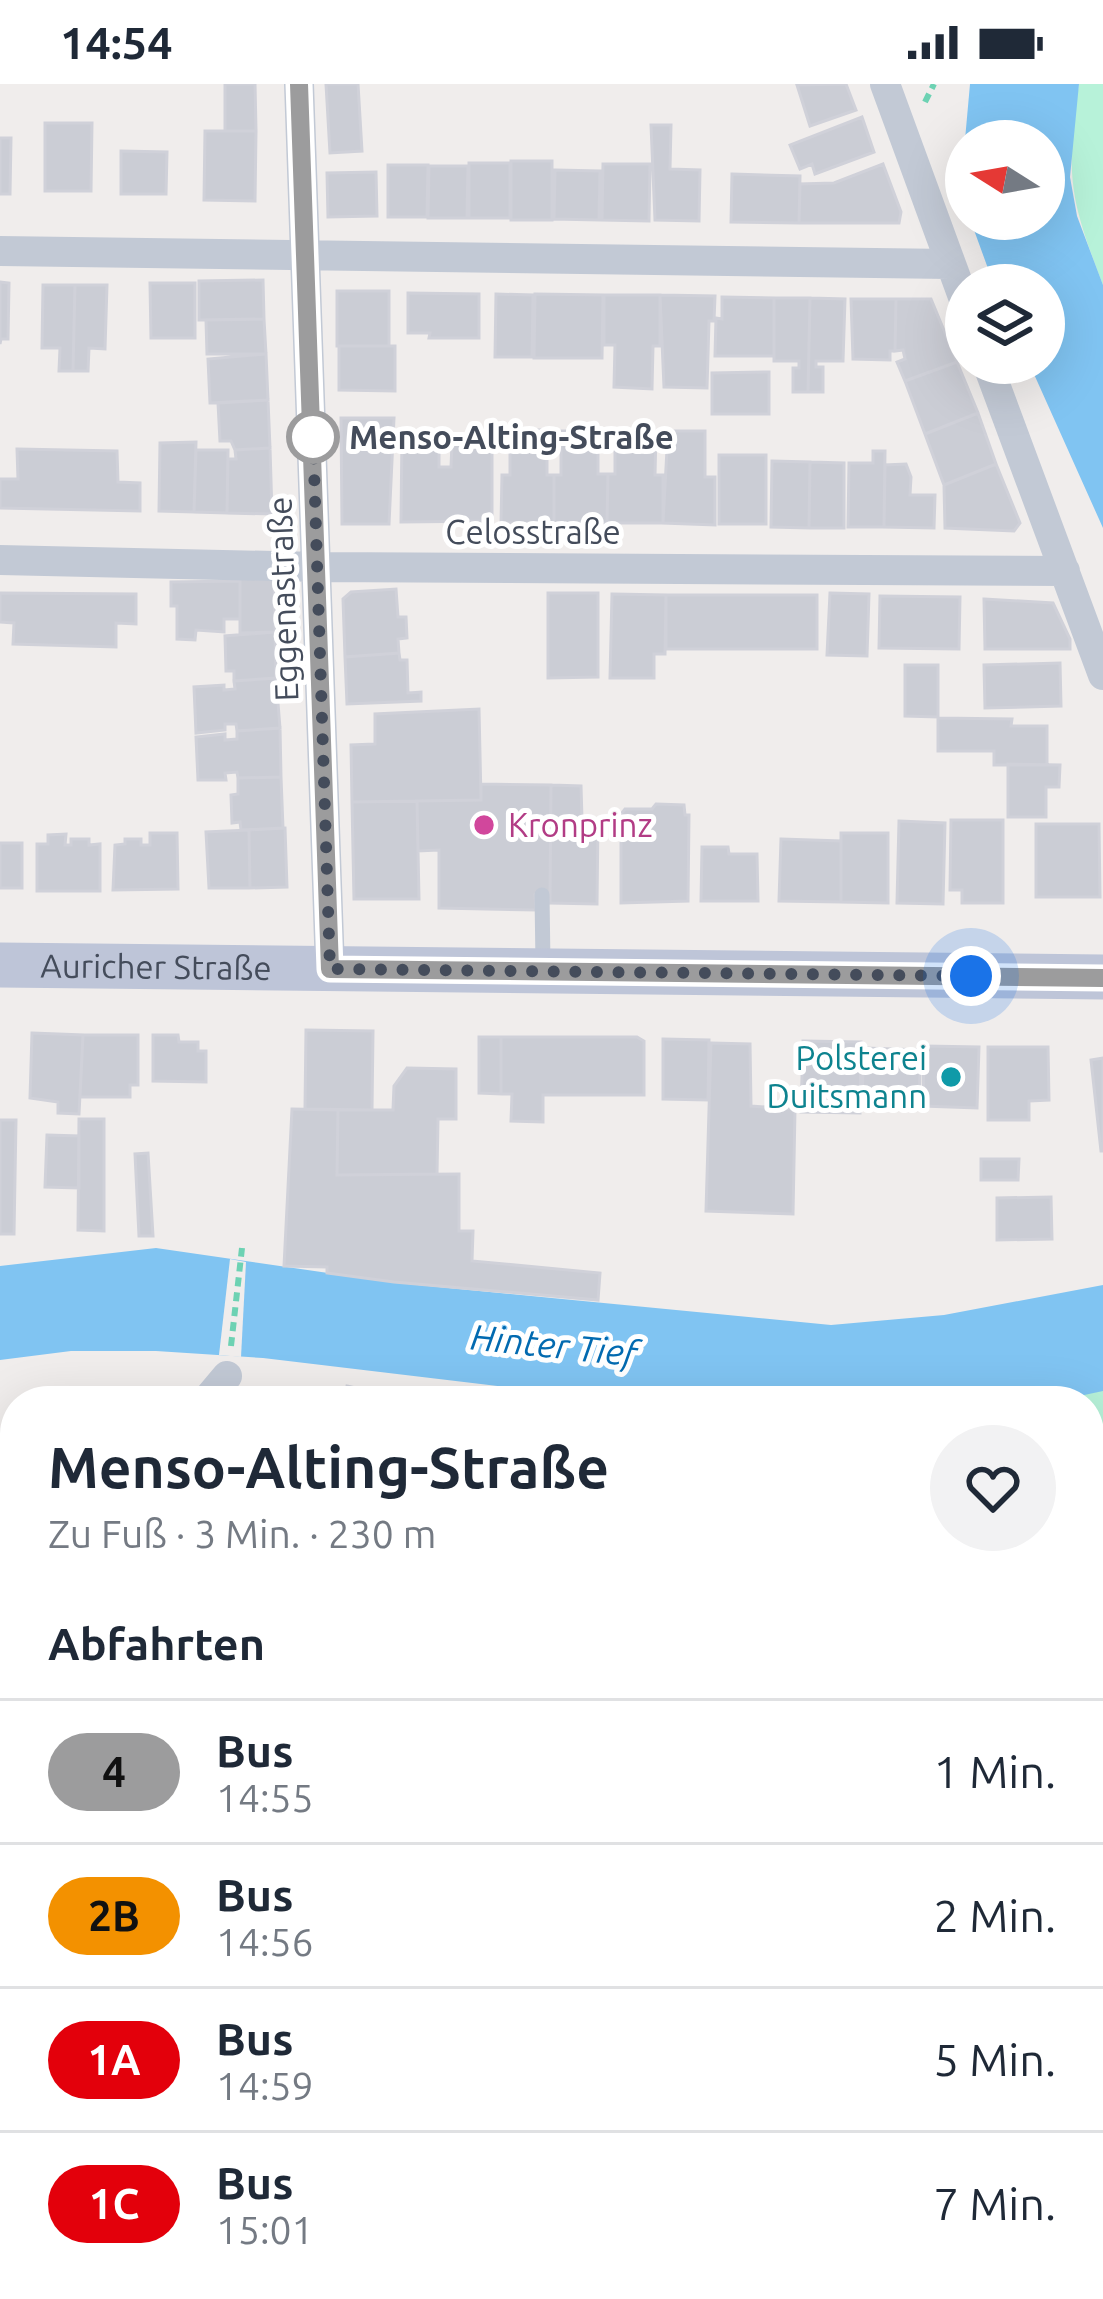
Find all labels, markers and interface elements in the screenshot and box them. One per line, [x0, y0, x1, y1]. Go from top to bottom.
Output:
text: 14:54 [60, 17, 173, 68]
north arrow [945, 120, 1065, 240]
map controls [945, 120, 1065, 384]
button: layers [945, 264, 1065, 384]
marker: Menso-Alting-Straße [288, 412, 338, 462]
place label: Menso-Alting-Straße [349, 418, 674, 455]
street label: Eggenastraße [260, 496, 305, 702]
street label: Celosstraße [445, 513, 621, 550]
place label: Kronprinz [508, 806, 653, 843]
marker: Kronprinz [471, 812, 497, 838]
street label: Auricher Straße [40, 946, 272, 986]
your location [941, 946, 1001, 1006]
place label: Polsterei Duitsmann [766, 1039, 927, 1114]
marker: Polsterei Duitsmann [938, 1064, 964, 1090]
water label: Hinter Tief [469, 1315, 644, 1374]
button: heart [930, 1425, 1056, 1551]
text: Menso-Alting-Straße [48, 1435, 609, 1499]
text: Zu Fuß · 3 Min. · 230 m [48, 1512, 436, 1555]
text: Abfahrten [48, 1618, 265, 1669]
text: Bus [216, 1725, 293, 1776]
text: 1 Min. [934, 1746, 1056, 1797]
text: 4 [102, 1748, 126, 1795]
text: 14:55 [216, 1776, 314, 1819]
text: Bus [216, 1869, 293, 1920]
text: 2 Min. [934, 1890, 1056, 1941]
text: 2B [88, 1892, 140, 1939]
text: 14:56 [216, 1920, 314, 1963]
text: Bus [216, 2013, 293, 2064]
text: 5 Min. [934, 2034, 1056, 2085]
text: 1A [87, 2036, 141, 2083]
text: 14:59 [216, 2064, 314, 2107]
text: Bus [216, 2157, 293, 2208]
text: 7 Min. [934, 2178, 1056, 2229]
text: 1C [89, 2180, 139, 2227]
text: 15:01 [216, 2208, 314, 2251]

